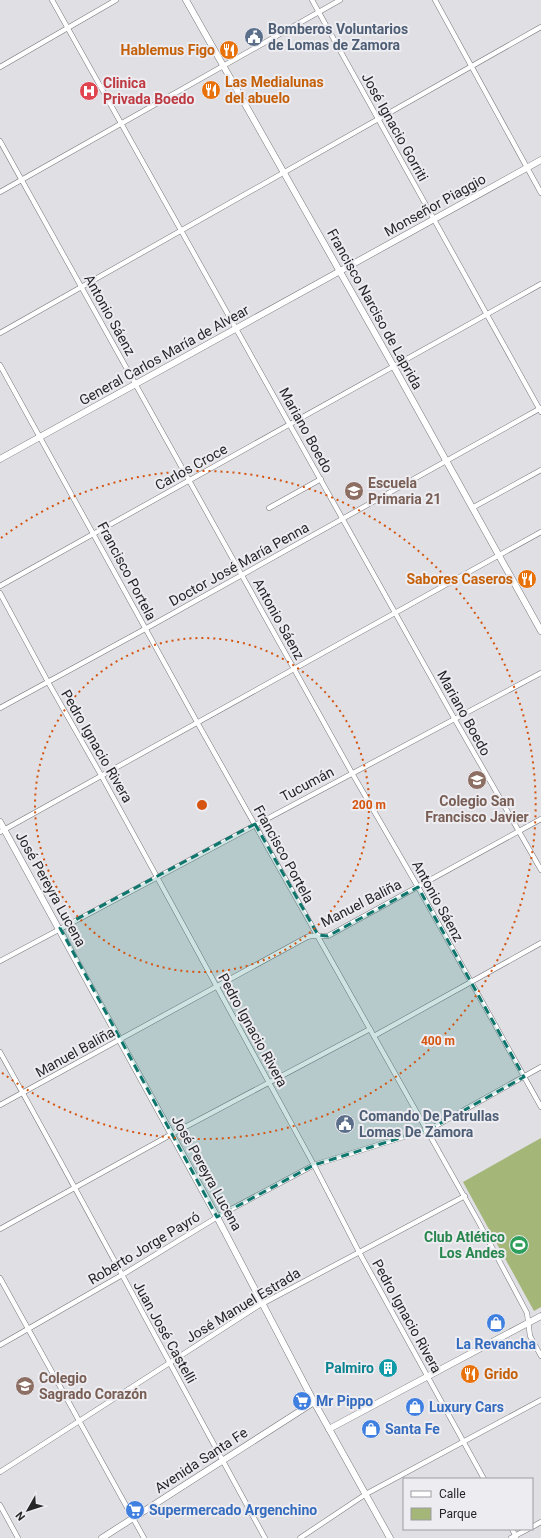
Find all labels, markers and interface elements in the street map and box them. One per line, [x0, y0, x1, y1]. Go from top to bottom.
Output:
place label: Bomberos Voluntarios de Lomas de Zamora [268, 21, 408, 53]
public building icon: Bomberos Voluntarios de Lomas de Zamora [243, 26, 265, 48]
restaurant icon: Hablemus Figo [218, 39, 240, 61]
place label: Hablemus Figo [121, 42, 215, 58]
street label: José Ignacio Gorriti [359, 70, 431, 184]
place label: Las Medialunas del abuelo [225, 74, 324, 106]
place label: Clinica Privada Boedo [103, 75, 194, 107]
restaurant icon: Las Medialunas del abuelo [200, 79, 222, 101]
hospital icon: Clinica Privada Boedo [78, 80, 100, 102]
street label: Monseñor Piaggio [381, 170, 489, 240]
street label: Francisco Narciso de Laprida [324, 226, 426, 392]
street label: Antonio Sáenz [81, 272, 139, 358]
street label: General Carlos María de Alvear [76, 301, 252, 408]
street label: Mariano Boedo [276, 385, 336, 475]
street label: Carlos Croce [152, 441, 230, 493]
place label: Escuela Primaria 21 [368, 475, 441, 507]
school or university icon: Escuela Primaria 21 [343, 480, 365, 502]
street label: Francisco Portela [94, 519, 160, 623]
street label: Doctor José María Penna [166, 519, 312, 609]
restaurant icon: Sabores Caseros [516, 568, 538, 590]
place label: Sabores Caseros [406, 571, 513, 587]
street label: Antonio Sáenz [250, 576, 308, 662]
street label: Mariano Boedo [434, 668, 494, 758]
street label: Pedro Ignacio Rivera [58, 687, 136, 805]
street label: Tucumán [278, 763, 336, 805]
school or university icon: Colegio San Francisco Javier [466, 769, 488, 791]
place label: Colegio San Francisco Javier [425, 793, 529, 825]
centre of rings [195, 798, 209, 812]
text: 200 m [352, 798, 386, 812]
street label: Francisco Portela [251, 802, 317, 906]
street label: José Pereyra Lucena [13, 829, 89, 949]
street label: Antonio Sáenz [409, 858, 467, 944]
street label: Manuel Baliña [318, 876, 404, 930]
street label: Pedro Ignacio Rivera [215, 970, 291, 1090]
street label: Manuel Baliña [33, 1024, 117, 1080]
text: 400 m [421, 1034, 455, 1048]
place label: Comando De Patrullas Lomas De Zamora [359, 1108, 499, 1140]
street label: José Pereyra Lucena [169, 1113, 245, 1233]
public building icon: Comando De Patrullas Lomas De Zamora [334, 1113, 356, 1135]
street label: Roberto Jorge Payró [85, 1208, 203, 1288]
place label: Club Atlético Los Andes [424, 1229, 505, 1261]
sports icon: Club Atlético Los Andes [508, 1234, 530, 1256]
street label: Pedro Ignacio Rivera [369, 1256, 445, 1376]
street label: José Manuel Estrada [183, 1264, 303, 1346]
street label: Juan José Castelli [130, 1278, 200, 1386]
shop icon: La Revancha [485, 1312, 507, 1334]
place label: La Revancha [456, 1336, 536, 1352]
building icon: Palmiro [377, 1357, 399, 1379]
place label: Palmiro [325, 1360, 374, 1376]
restaurant icon: Grido [459, 1363, 481, 1385]
place label: Grido [484, 1366, 518, 1382]
place label: Colegio Sagrado Corazón [39, 1370, 147, 1402]
school or university icon: Colegio Sagrado Corazón [14, 1375, 36, 1397]
supermarket icon: Mr Pippo [291, 1390, 313, 1412]
place label: Mr Pippo [316, 1393, 373, 1409]
shop icon: Luxury Cars [404, 1396, 426, 1418]
place label: Luxury Cars [429, 1399, 504, 1415]
shop icon: Santa Fe [360, 1418, 382, 1440]
place label: Santa Fe [385, 1421, 440, 1437]
street label: Avenida Santa Fe [152, 1424, 250, 1496]
legend [403, 1478, 533, 1530]
text: Calle [439, 1487, 466, 1501]
north arrow [8, 1490, 48, 1530]
supermarket icon: Supermercado Argenchino [124, 1499, 146, 1521]
place label: Supermercado Argenchino [149, 1502, 317, 1518]
text: Parque [439, 1507, 477, 1521]
text: N [13, 1509, 28, 1523]

